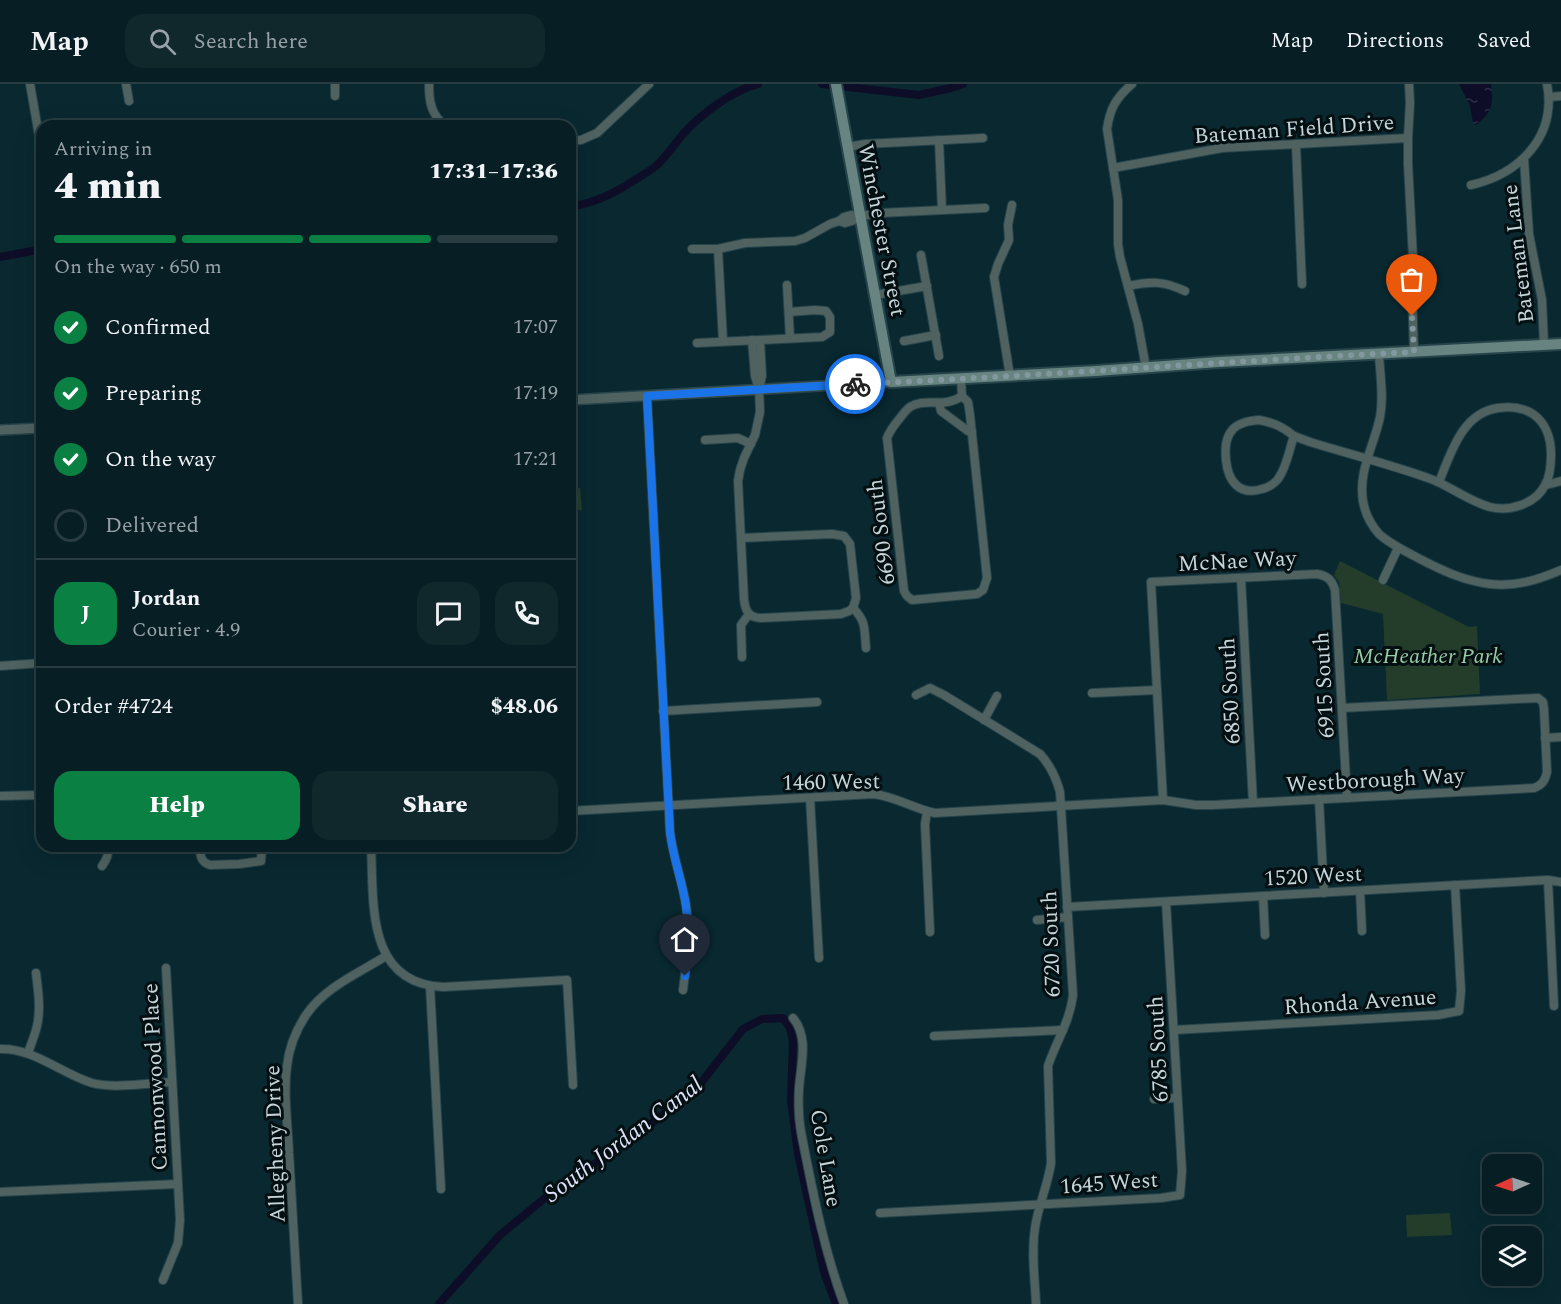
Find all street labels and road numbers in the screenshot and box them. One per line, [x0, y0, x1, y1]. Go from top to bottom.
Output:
street label: Bateman Field Drive [1193, 106, 1395, 153]
street label: Winchester Street [849, 141, 914, 319]
street label: Bateman Lane [1494, 182, 1543, 325]
street label: 6690 South [859, 477, 904, 587]
street label: McNae Way [1177, 542, 1298, 581]
street label: 6915 South [1305, 631, 1344, 739]
street label: 6850 South [1211, 637, 1250, 745]
street label: Westborough Way [1285, 759, 1467, 802]
street label: 1460 West [782, 765, 881, 800]
street label: 1520 West [1263, 857, 1363, 896]
street label: 6720 South [1033, 890, 1070, 998]
street label: Rhonda Avenue [1283, 981, 1438, 1024]
street label: Cannonwood Place [134, 982, 177, 1171]
street label: 6785 South [1139, 995, 1178, 1103]
street label: Allegheny Drive [256, 1065, 295, 1223]
street label: Cole Lane [801, 1107, 850, 1210]
street label: 1645 West [1059, 1164, 1160, 1203]

